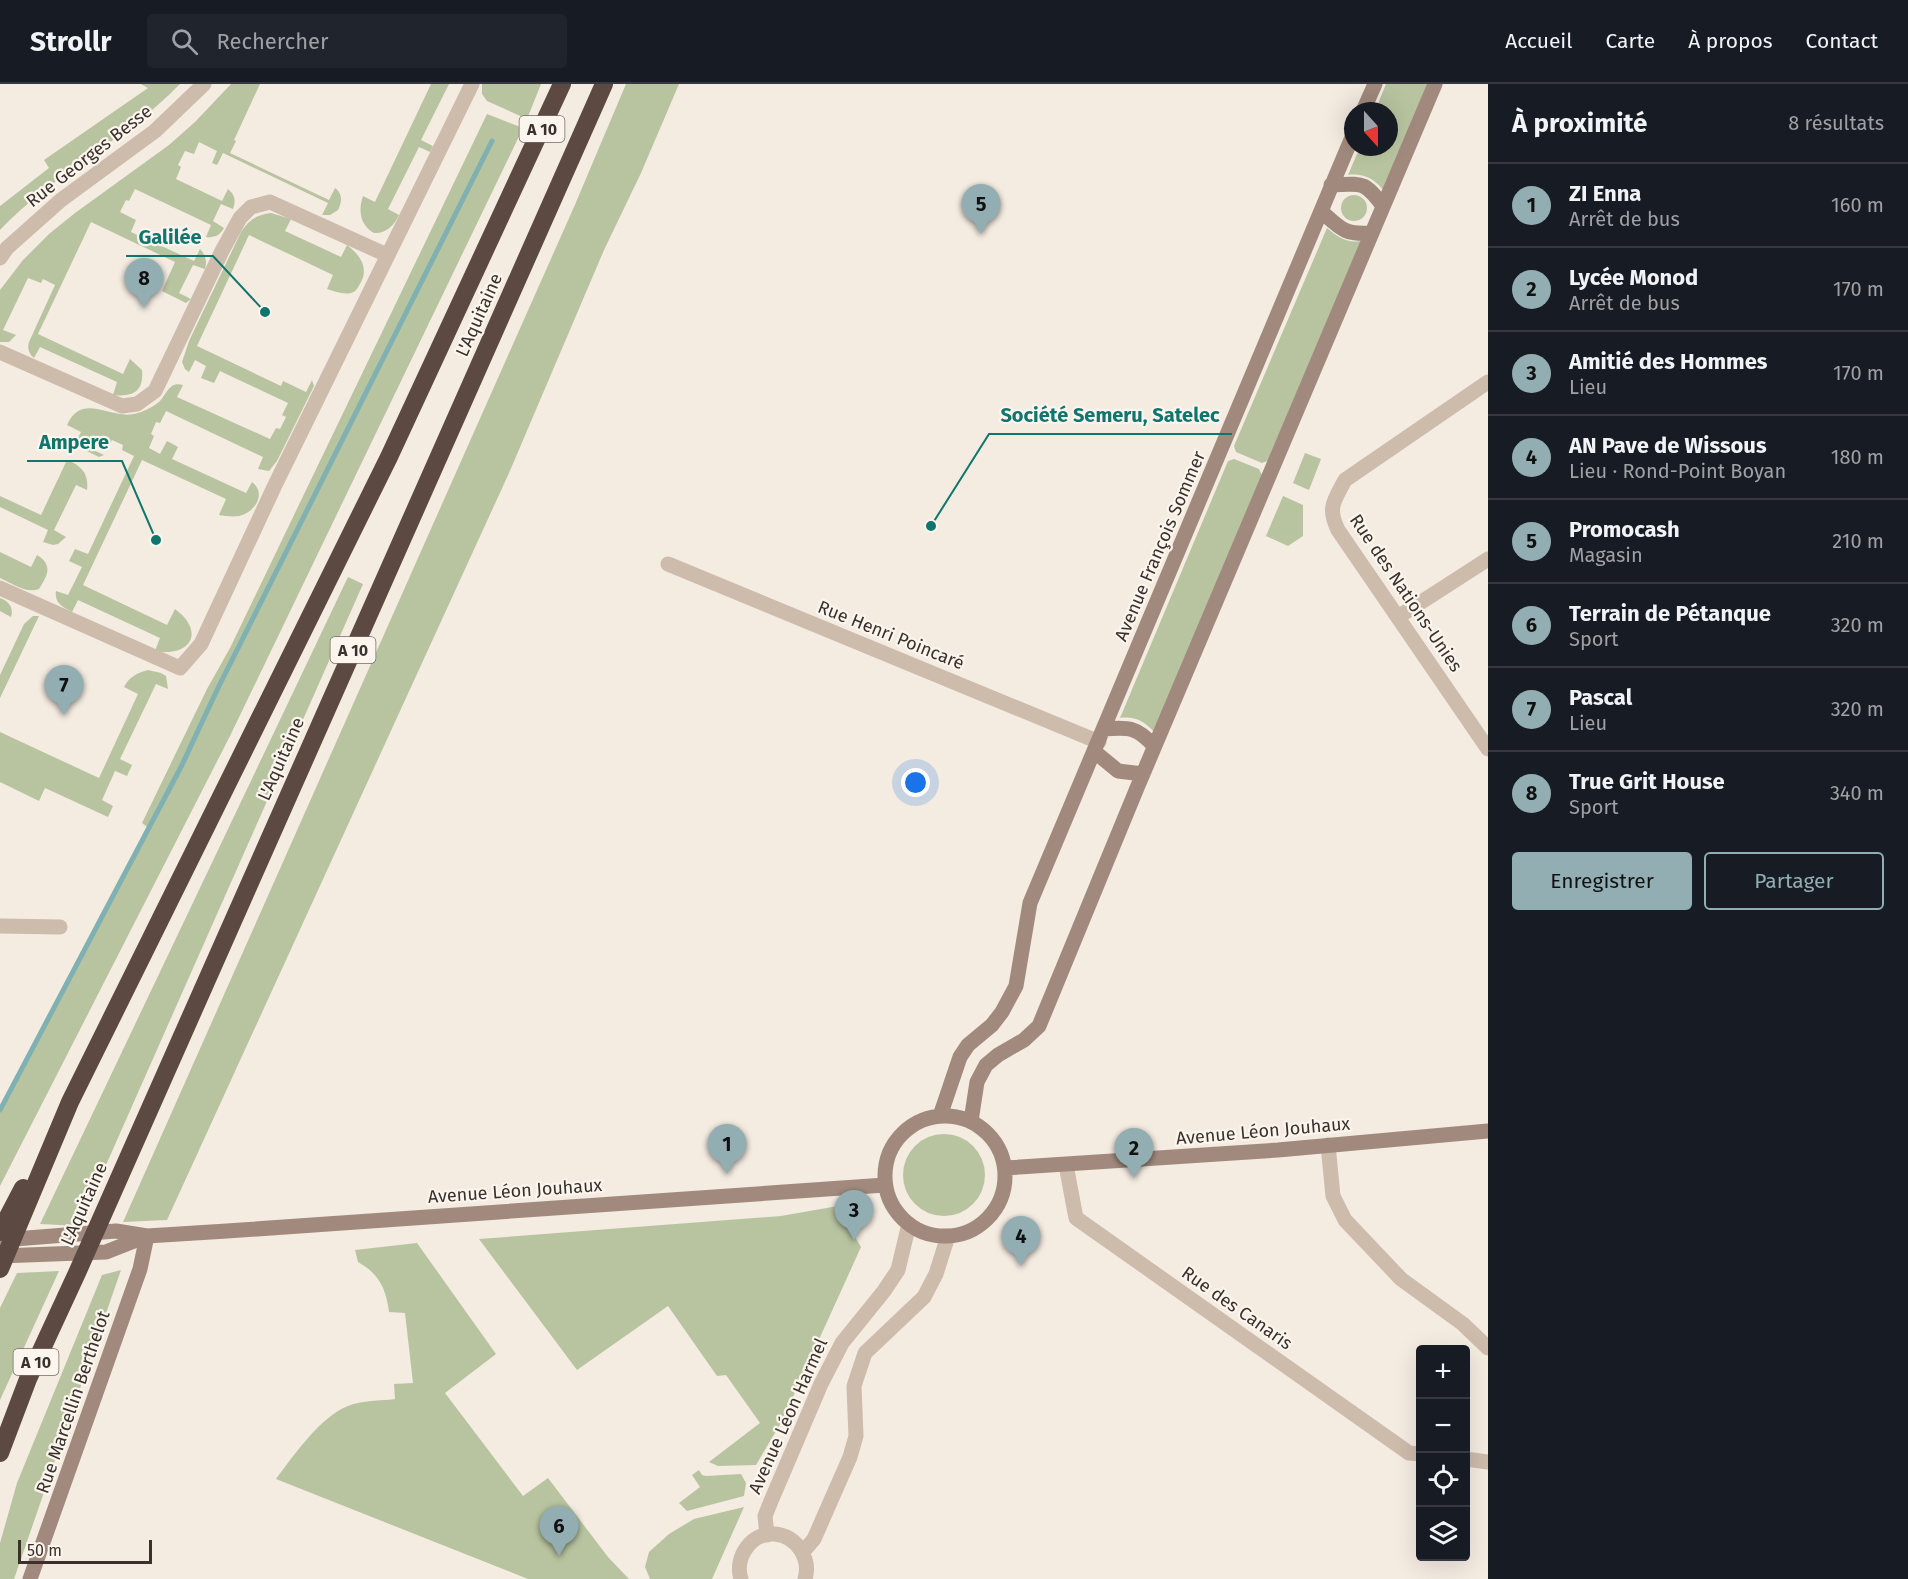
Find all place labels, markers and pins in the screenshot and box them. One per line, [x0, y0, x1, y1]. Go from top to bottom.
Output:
pin: 5 [962, 184, 1000, 234]
callout: Galilée [126, 218, 213, 256]
pin: 8 [124, 258, 164, 308]
callout: Société Semeru, Satelec [989, 396, 1232, 434]
callout: Ampere [27, 423, 122, 461]
pin: 7 [44, 666, 84, 715]
pin: 1 [708, 1124, 746, 1174]
pin: 2 [1114, 1128, 1154, 1178]
pin: 3 [834, 1190, 874, 1240]
pin: 4 [1002, 1216, 1040, 1266]
pin: 6 [540, 1506, 578, 1556]

